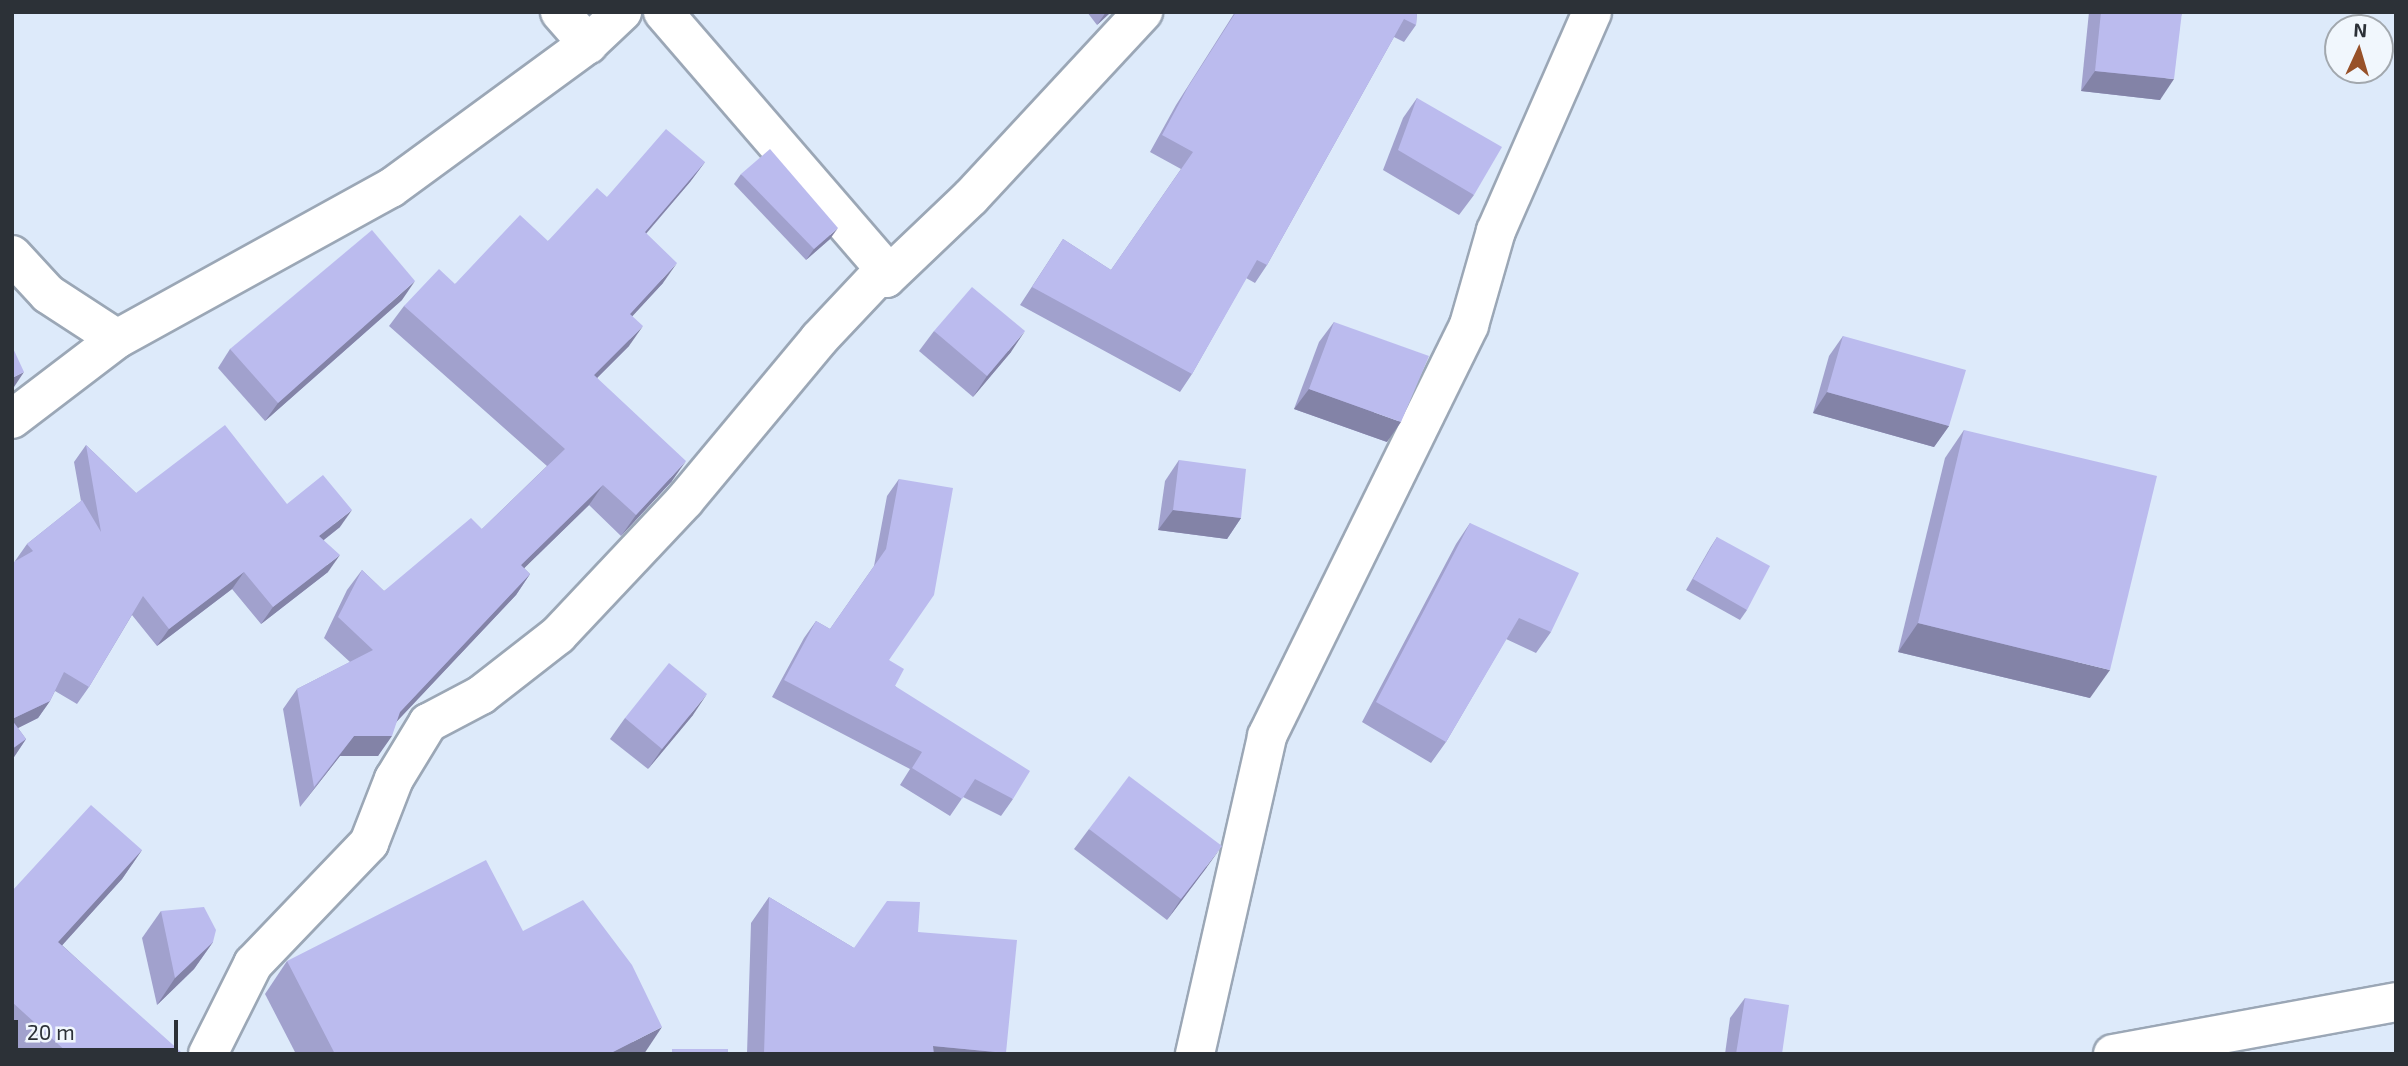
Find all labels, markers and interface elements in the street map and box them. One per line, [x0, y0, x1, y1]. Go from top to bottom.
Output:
north arrow [2324, 14, 2394, 84]
text: N [2353, 18, 2368, 41]
scale bar [18, 1006, 182, 1050]
text: 20 m [27, 1019, 75, 1044]

